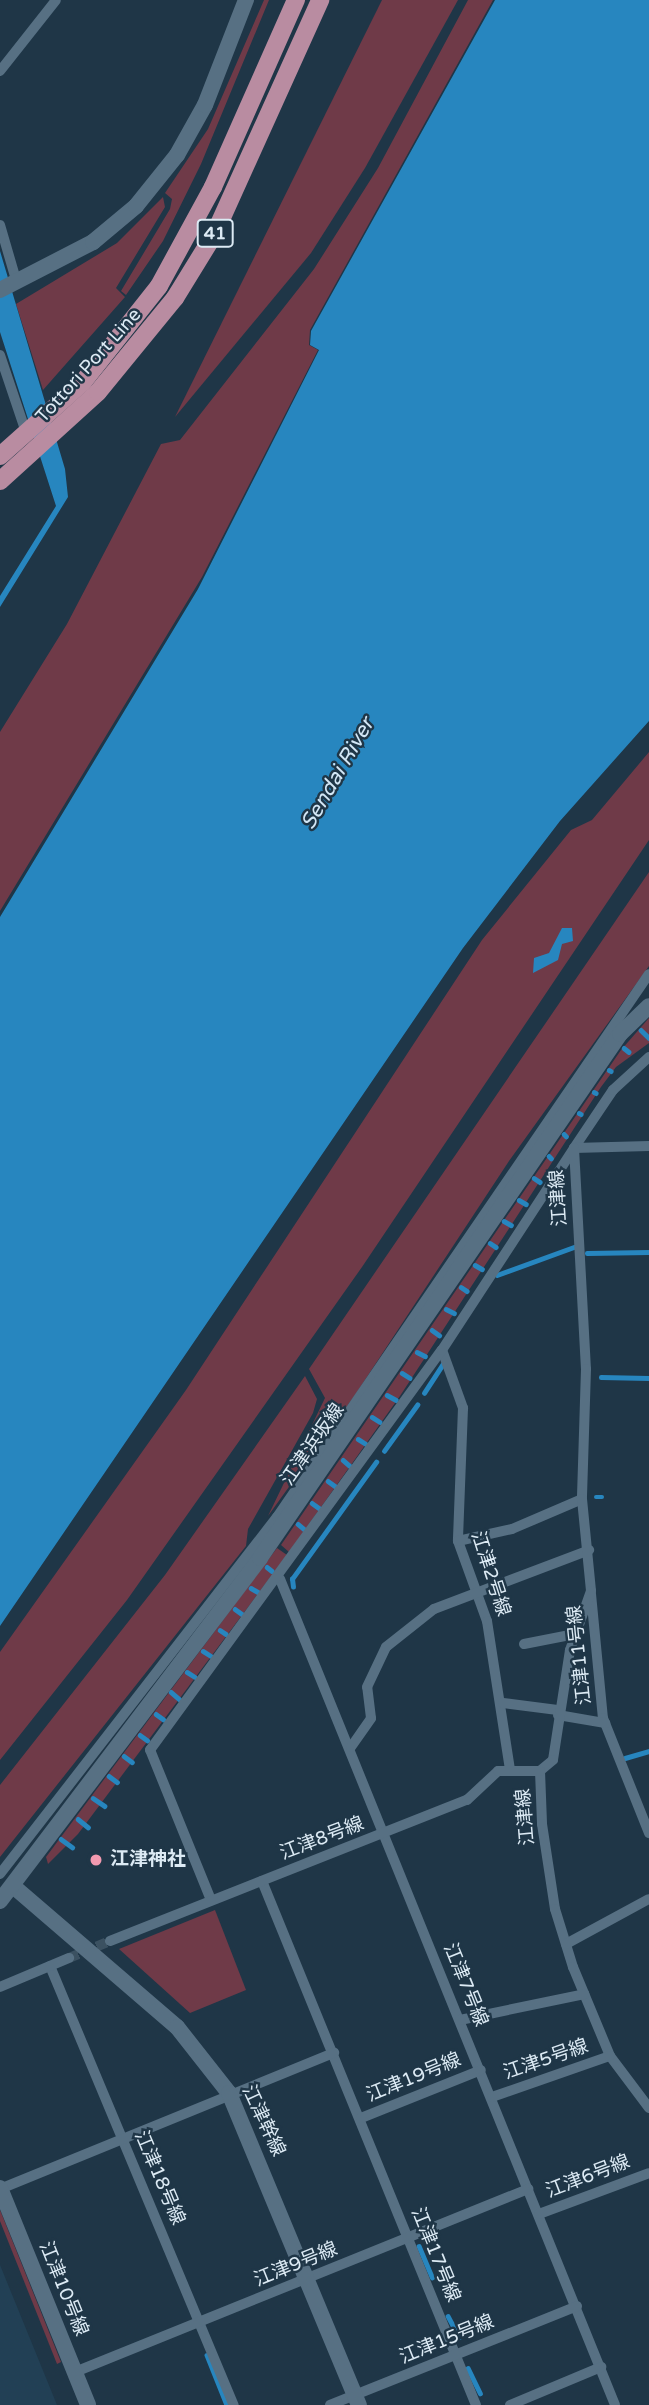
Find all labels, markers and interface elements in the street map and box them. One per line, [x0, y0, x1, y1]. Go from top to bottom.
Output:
road number: 41 [196, 218, 234, 247]
street label: Tottori Port Line [32, 304, 146, 428]
water label: Sendai River [296, 714, 380, 834]
street label: 江津線 [546, 1169, 572, 1227]
street label: 江津浜坂線 [276, 1400, 350, 1490]
street label: 江津2号線 [466, 1529, 514, 1619]
street label: 江津11号線 [563, 1604, 597, 1706]
street label: 江津線 [512, 1788, 540, 1846]
street label: 江津8号線 [277, 1813, 367, 1865]
place label: 江津神社 [110, 1849, 186, 1871]
marker: 江津神社 [88, 1852, 104, 1868]
street label: 江津7号線 [438, 1940, 492, 2030]
street label: 江津5号線 [501, 2035, 591, 2085]
street label: 江津19号線 [363, 2049, 465, 2107]
street label: 江津幹線 [237, 2082, 289, 2160]
street label: 江津18号線 [129, 2128, 189, 2228]
street label: 江津6号線 [543, 2151, 633, 2203]
street label: 江津17号線 [406, 2204, 464, 2306]
street label: 江津10号線 [34, 2238, 92, 2340]
street label: 江津9号線 [251, 2238, 341, 2292]
street label: 江津15号線 [396, 2311, 498, 2369]

